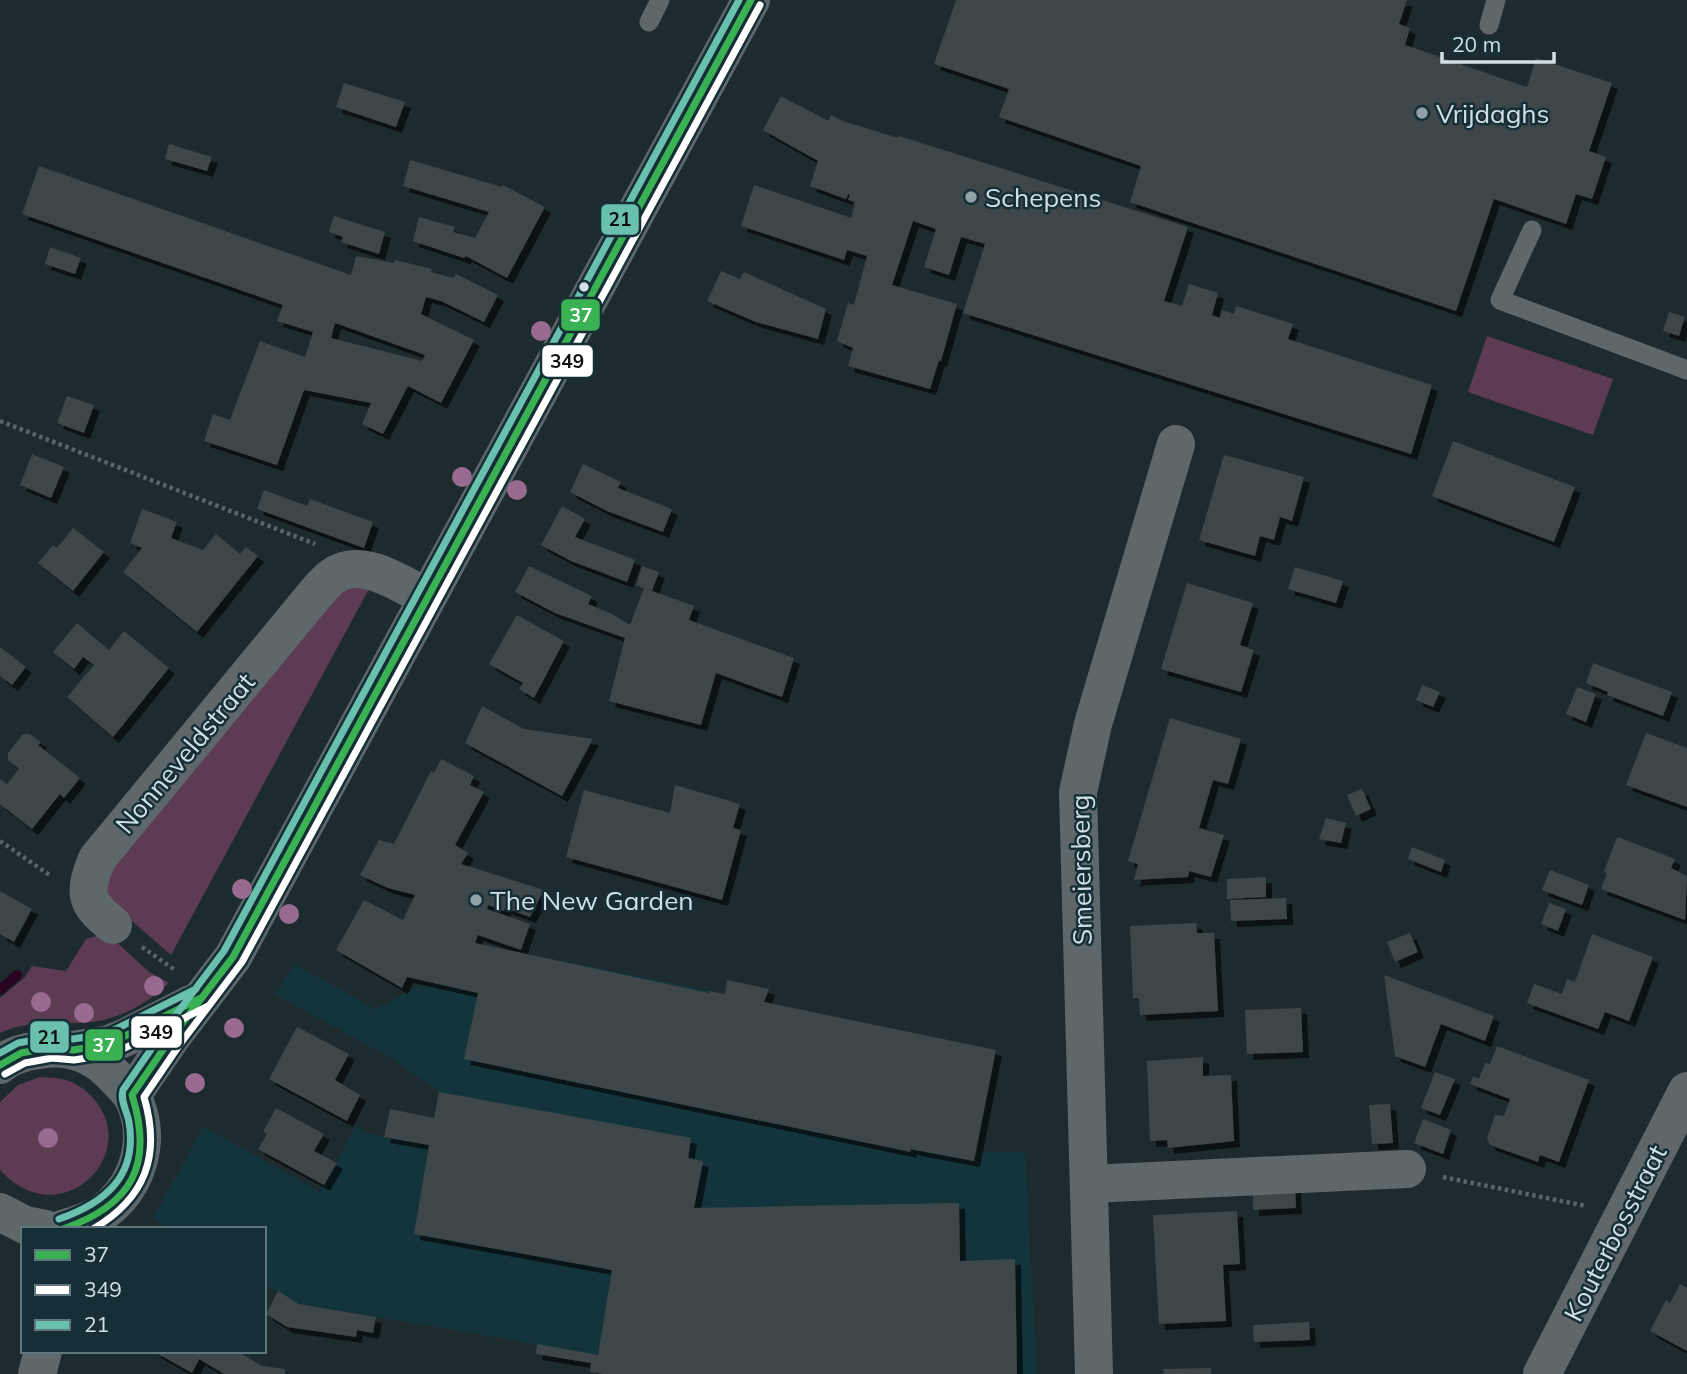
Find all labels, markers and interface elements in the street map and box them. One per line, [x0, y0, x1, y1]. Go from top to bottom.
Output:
scale bar [1442, 21, 1554, 65]
text: 20 m [1452, 31, 1501, 57]
place label: Vrijdaghs [1436, 97, 1550, 130]
marker: Vrijdaghs [1414, 105, 1430, 121]
place label: Schepens [985, 181, 1101, 214]
marker: Schepens [963, 189, 979, 205]
line badge: 21 [600, 203, 640, 236]
text: 21 [609, 207, 631, 231]
unlabelled marker [577, 280, 591, 294]
line badge: 37 [560, 298, 601, 332]
text: 37 [570, 303, 592, 327]
line badge: 349 [541, 344, 594, 378]
text: 349 [550, 349, 584, 373]
street label: Nonneveldstraat [108, 666, 262, 840]
street label: Smeiersberg [1063, 795, 1099, 945]
place label: The New Garden [490, 884, 694, 917]
marker: The New Garden [468, 892, 484, 908]
line badge: 349 [130, 1015, 183, 1049]
line badge: 21 [29, 1020, 70, 1054]
text: 349 [139, 1020, 173, 1044]
text: 21 [38, 1025, 60, 1049]
line badge: 37 [84, 1028, 124, 1062]
text: 37 [93, 1033, 115, 1057]
street label: Kouterbosstraat [1556, 1139, 1674, 1327]
legend [21, 1227, 266, 1353]
text: 37 [84, 1241, 109, 1267]
text: 349 [84, 1276, 122, 1302]
text: 21 [84, 1311, 109, 1337]

